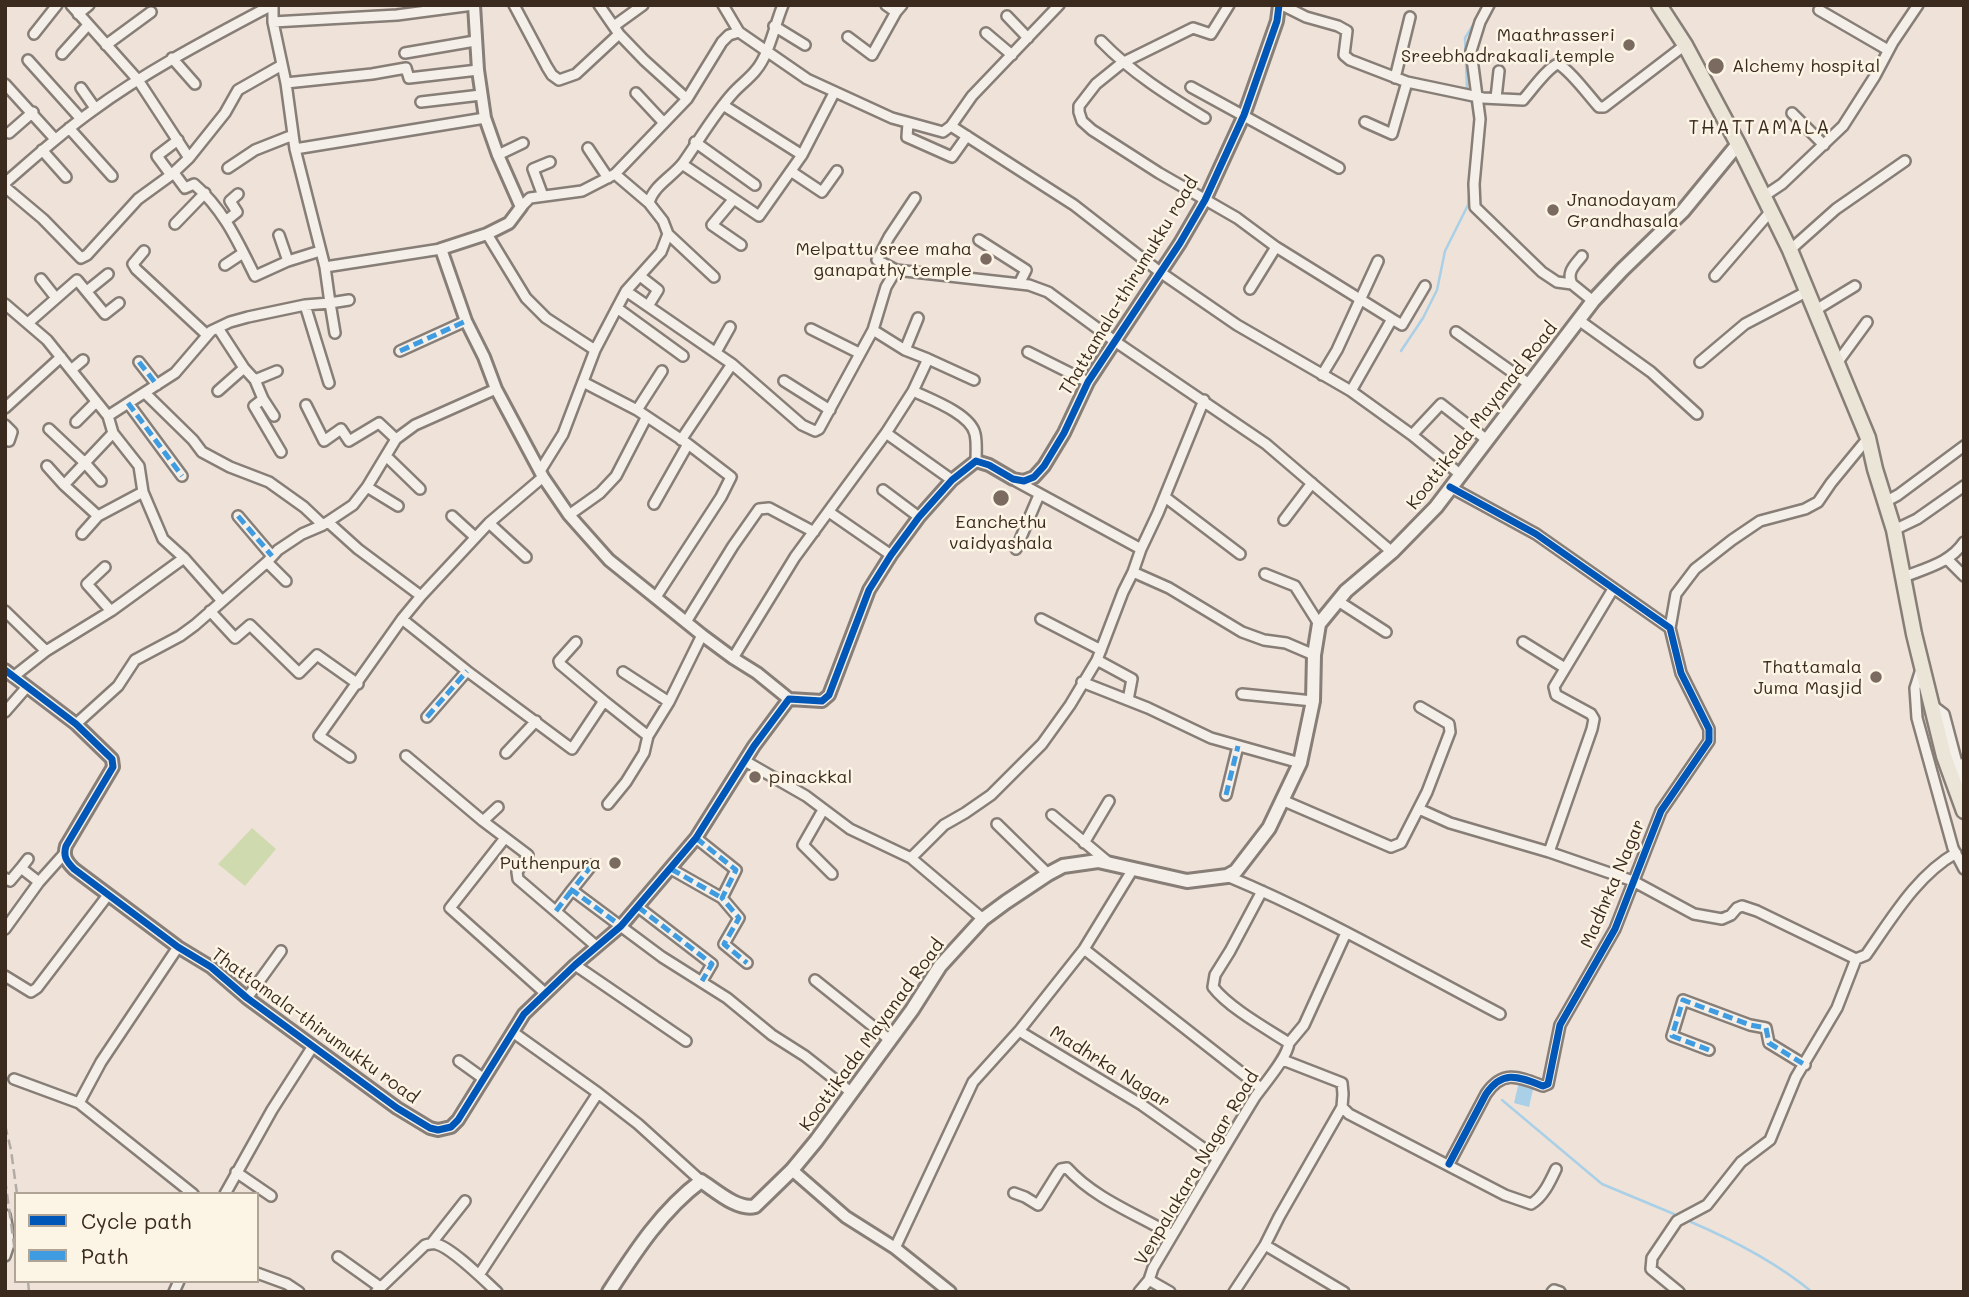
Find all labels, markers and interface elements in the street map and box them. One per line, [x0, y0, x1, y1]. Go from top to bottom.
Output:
place label: Maathrasseri Sreebhadrakaali temple [1401, 24, 1615, 66]
marker: Maathrasseri Sreebhadrakaali temple [1621, 37, 1637, 53]
place label: Alchemy hospital [1732, 55, 1880, 77]
marker: Alchemy hospital [1706, 56, 1726, 76]
district label: THATTAMALA [1690, 117, 1830, 139]
street label: Thattamala-thirumukku road [1055, 173, 1203, 399]
place label: Jnanodayam Grandhasala [1567, 189, 1679, 232]
marker: Jnanodayam Grandhasala [1545, 202, 1561, 218]
place label: Melpattu sree maha ganapathy temple [795, 238, 972, 280]
marker: Melpattu sree maha ganapathy temple [978, 251, 994, 267]
street label: Koottikada Mayanad Road [1402, 318, 1562, 514]
marker: Eanchethu vaidyashala [991, 488, 1011, 508]
place label: Eanchethu vaidyashala [949, 511, 1053, 554]
place label: Thattamala Juma Masjid [1754, 656, 1862, 698]
marker: Thattamala Juma Masjid [1868, 669, 1884, 685]
place label: pinackkal [769, 766, 852, 788]
marker: pinackkal [747, 769, 763, 785]
street label: Madhrka Nagar [1576, 816, 1650, 952]
place label: Puthenpura [500, 852, 601, 874]
marker: Puthenpura [607, 855, 623, 871]
street label: Koottikada Mayanad Road [795, 935, 949, 1135]
street label: Thattamala-thirumukku road [207, 943, 423, 1109]
street label: Madhrka Nagar [1046, 1021, 1174, 1113]
street label: Venpalakara Nagar Road [1130, 1067, 1264, 1269]
legend [14, 1192, 259, 1283]
text: Cycle path [81, 1207, 191, 1234]
text: Path [81, 1242, 128, 1269]

